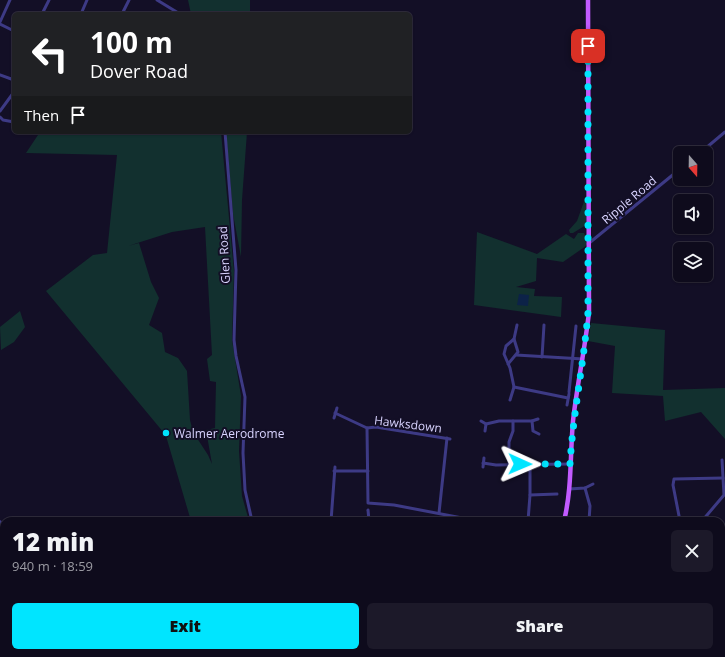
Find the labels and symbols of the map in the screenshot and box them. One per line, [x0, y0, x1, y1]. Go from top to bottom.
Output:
pin [571, 29, 605, 63]
north arrow [673, 146, 713, 186]
street label: Ripple Road [598, 172, 660, 228]
street label: Glen Road [214, 226, 234, 284]
street label: Hawksdown [373, 411, 443, 437]
place label: Walmer Aerodrome [174, 425, 285, 442]
marker: Walmer Aerodrome [161, 428, 171, 438]
position arrow [499, 443, 541, 485]

